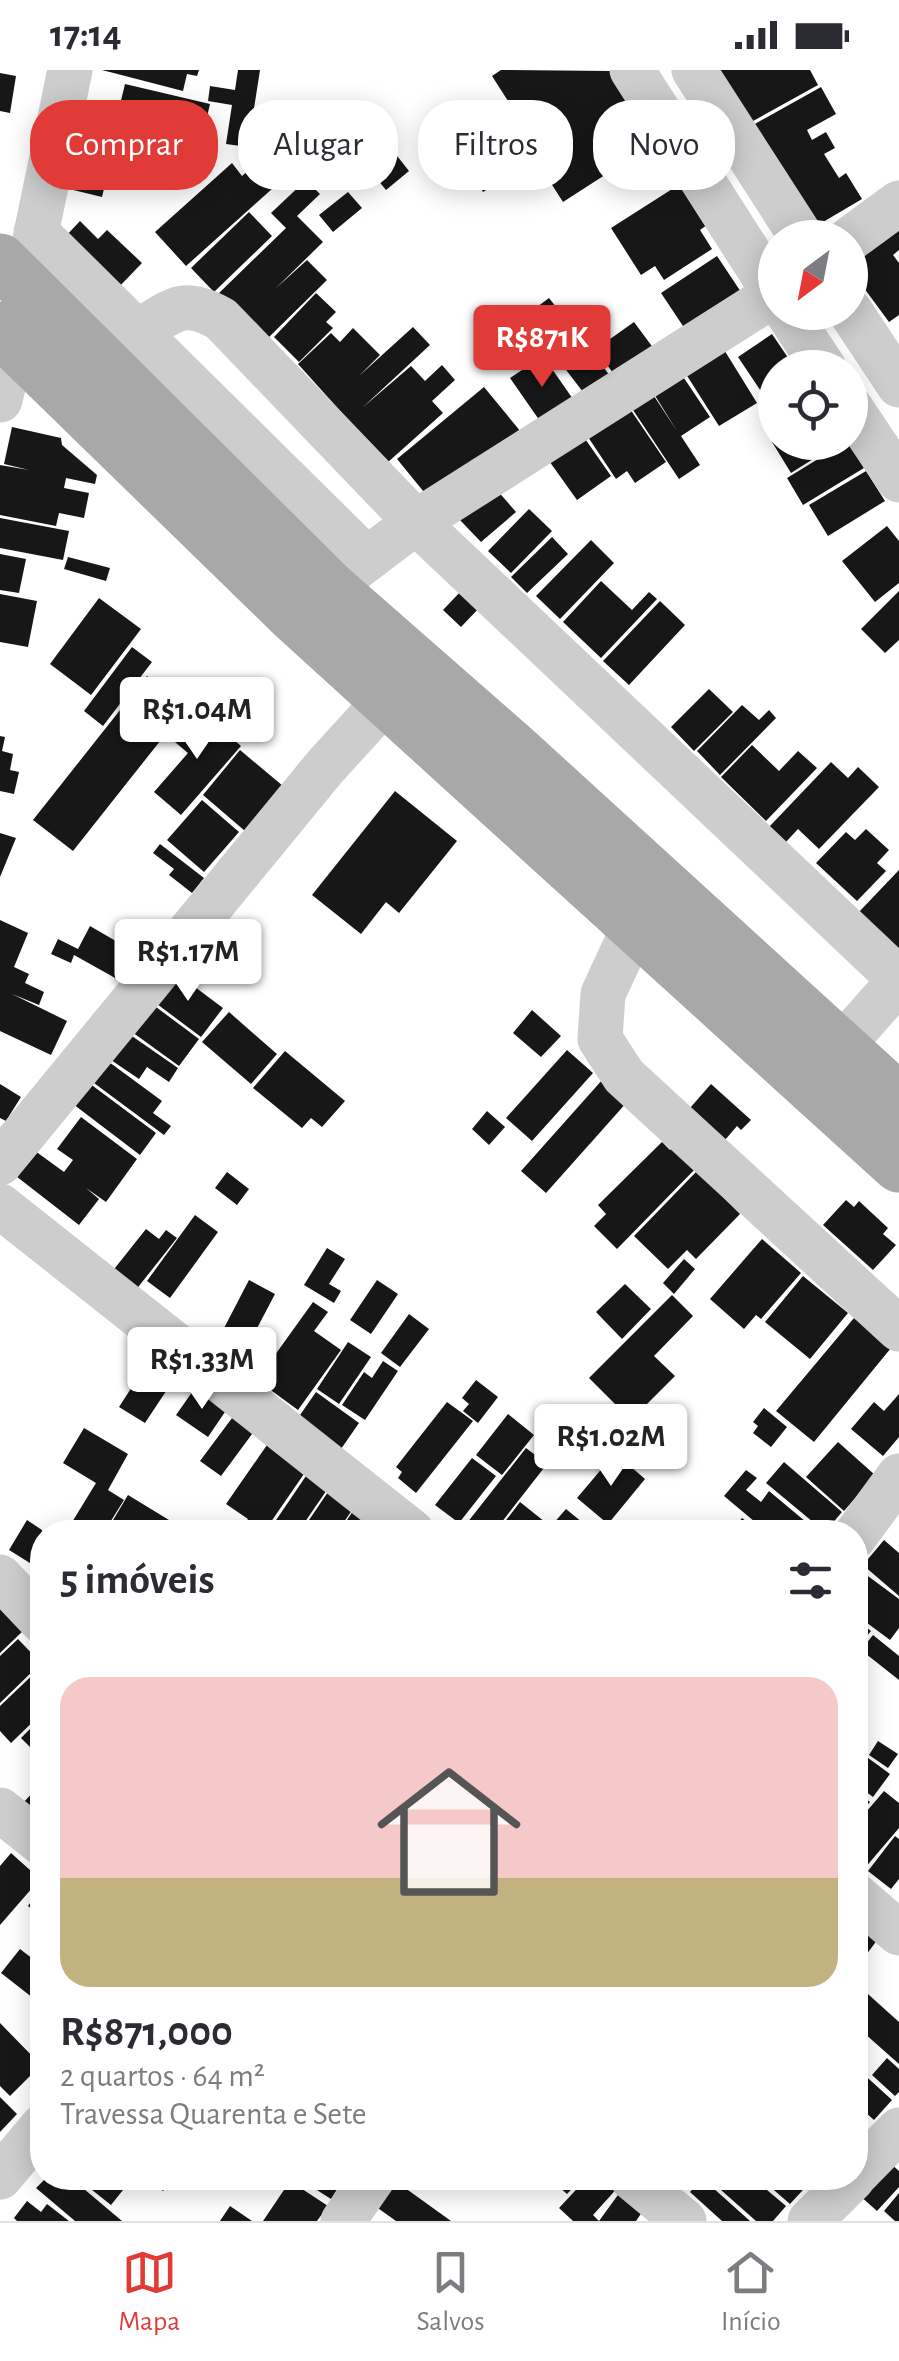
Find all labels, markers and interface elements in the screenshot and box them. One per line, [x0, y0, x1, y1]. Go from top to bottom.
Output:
text: 17:14 [50, 16, 122, 54]
chip: Comprar [30, 100, 218, 190]
chip: Alugar [238, 100, 398, 190]
chip: Filtros [418, 100, 573, 190]
chip: Novo [593, 100, 735, 190]
north arrow [758, 220, 868, 330]
map controls [758, 220, 868, 460]
pin: R$871K [461, 305, 623, 390]
text: R$871K [495, 321, 589, 353]
button: locate [758, 350, 868, 460]
pin: R$1.04M [105, 677, 289, 762]
text: R$1.04M [142, 693, 252, 725]
pin: R$1.17M [96, 919, 280, 1004]
text: R$1.17M [137, 935, 239, 967]
pin: R$1.33M [110, 1327, 294, 1412]
text: R$1.33M [149, 1343, 255, 1375]
pin: R$1.02M [519, 1404, 703, 1489]
text: R$1.02M [556, 1420, 666, 1452]
icon: filters [783, 1553, 838, 1608]
text: 5 imóveis [60, 1559, 215, 1601]
icon: home [359, 1742, 539, 1922]
text: R$871,000 [60, 2011, 233, 2053]
text: 2 quartos · 64 m² [60, 2060, 265, 2092]
text: Travessa Quarenta e Sete [60, 2098, 366, 2130]
tab: Mapa [118, 2245, 180, 2339]
tab: Salvos [417, 2245, 485, 2339]
tab: Início [721, 2245, 781, 2339]

